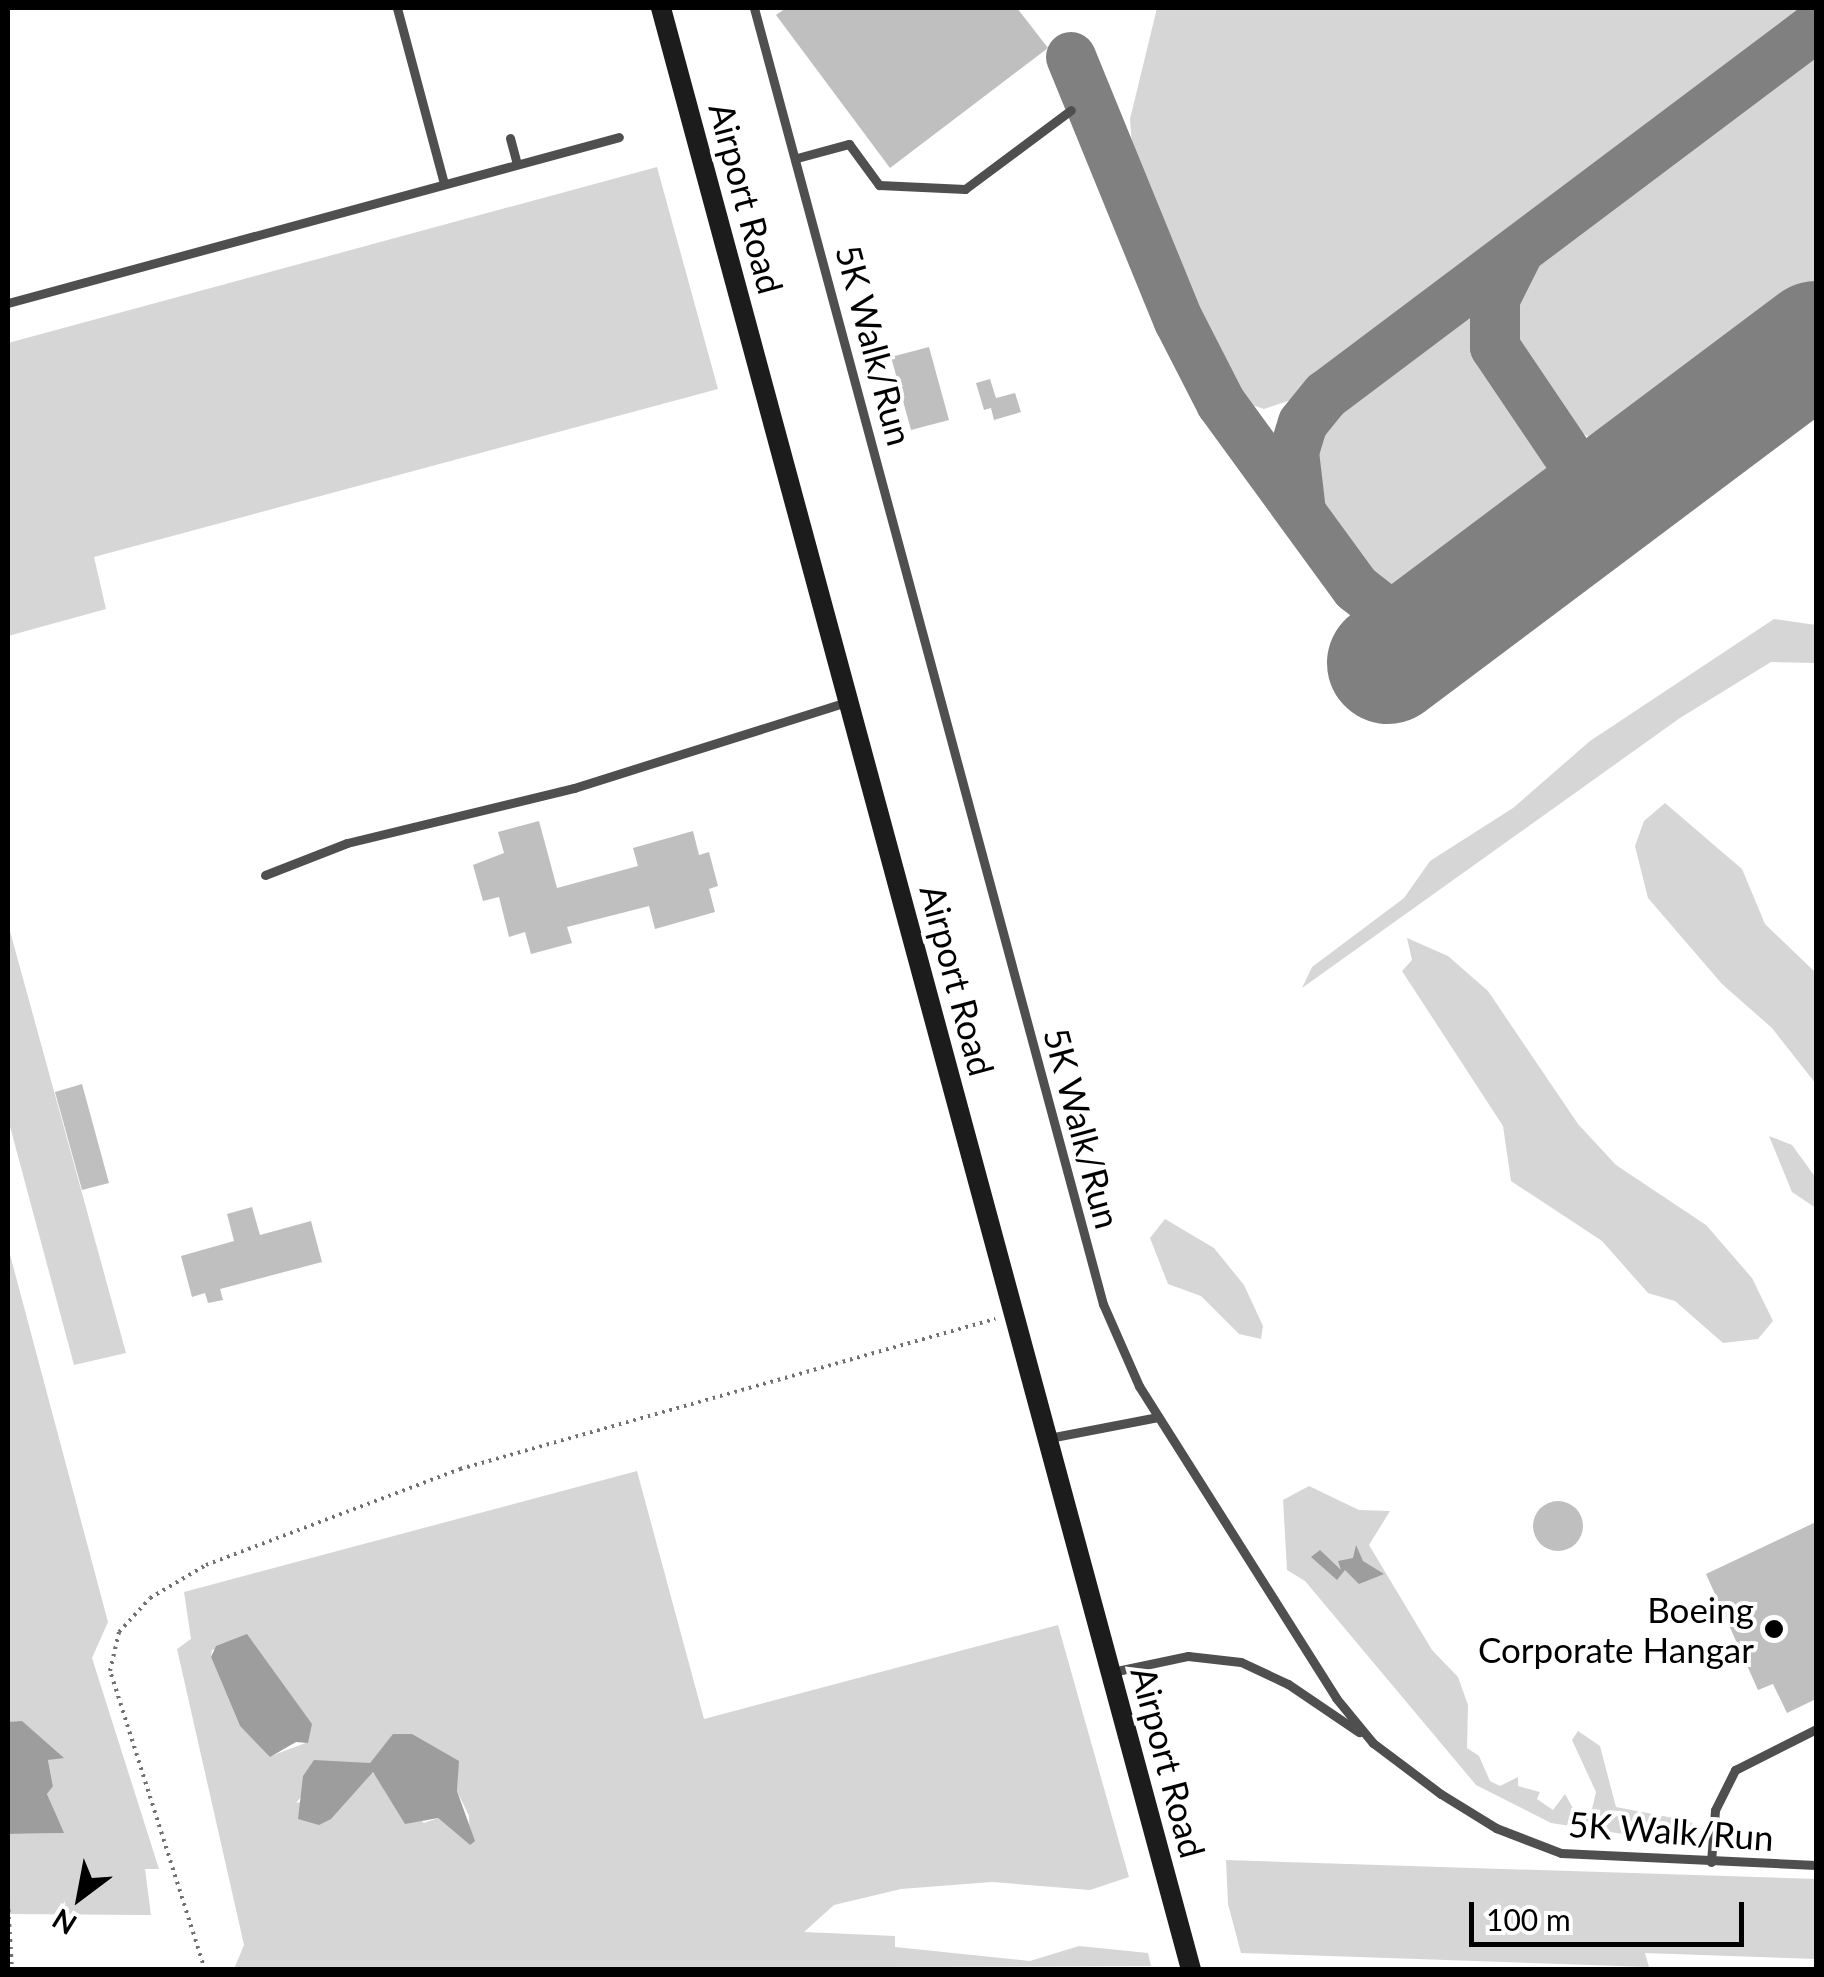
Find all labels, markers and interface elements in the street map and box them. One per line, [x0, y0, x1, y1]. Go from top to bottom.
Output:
street label: Airport Road [701, 98, 793, 298]
street label: 5K Walk/Run [828, 240, 922, 450]
street label: Airport Road [912, 880, 1004, 1080]
street label: 5K Walk/Run [1036, 1023, 1130, 1233]
place label: Boeing Corporate Hangar [1478, 1588, 1754, 1670]
marker: Boeing Corporate Hangar [1763, 1618, 1785, 1640]
street label: Airport Road [1123, 1662, 1215, 1862]
street label: 5K Walk/Run [1567, 1802, 1775, 1858]
north arrow [30, 1847, 130, 1947]
scale bar [1474, 1882, 1749, 1944]
text: 100 m [1486, 1901, 1571, 1937]
text: N [46, 1902, 82, 1943]

